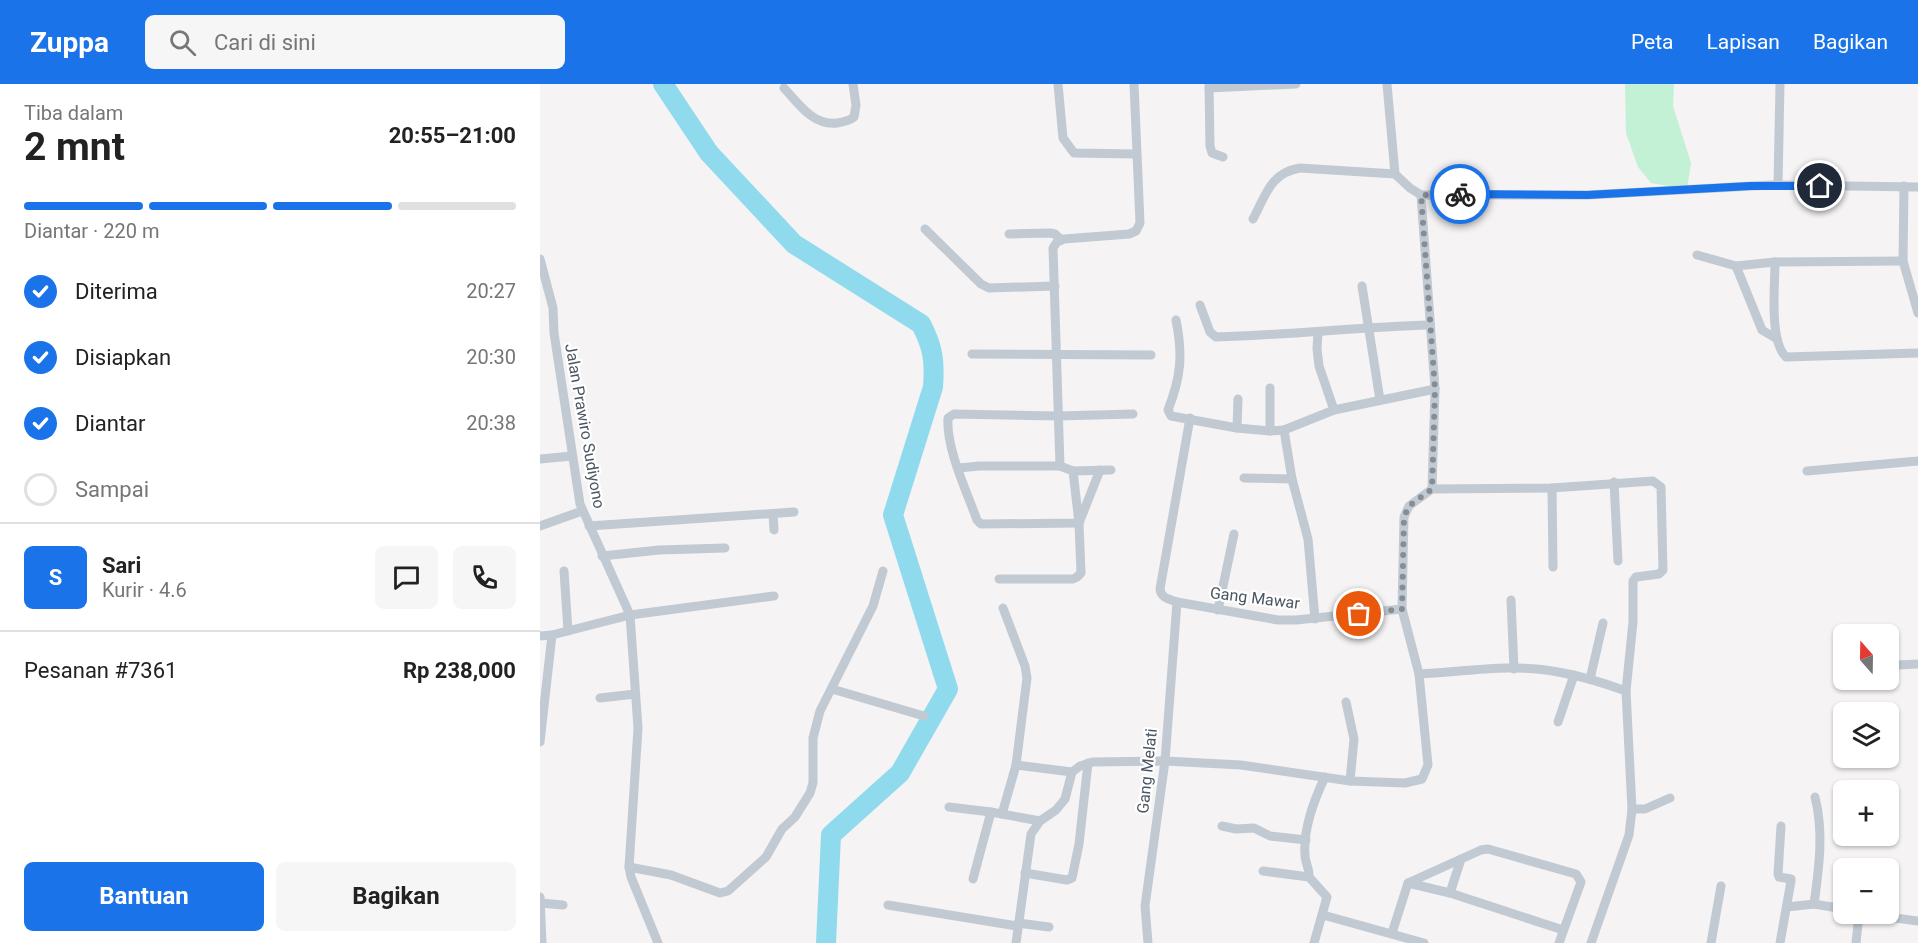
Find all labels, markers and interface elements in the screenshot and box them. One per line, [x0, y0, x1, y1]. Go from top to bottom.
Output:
search box [145, 15, 565, 69]
text: Zuppa [30, 26, 109, 59]
icon: search [166, 26, 199, 59]
text: Cari di sini [214, 30, 316, 55]
text: Peta [1631, 30, 1673, 54]
text: Lapisan [1706, 30, 1780, 54]
text: Bagikan [1813, 30, 1888, 54]
text: Tiba dalam [24, 101, 123, 125]
text: 20:55–21:00 [389, 123, 516, 148]
text: 2 mnt [24, 124, 125, 170]
pin [1794, 160, 1845, 211]
courier [1430, 164, 1490, 224]
icon: home [1803, 169, 1836, 202]
icon: bike [1444, 178, 1477, 211]
text: Diantar · 220 m [24, 219, 159, 243]
icon: check [24, 275, 57, 308]
text: Diterima [75, 279, 158, 304]
text: 20:27 [466, 279, 516, 303]
icon: check [24, 341, 57, 374]
street label: Jalan Prawiro Sudiyono [561, 342, 609, 510]
text: Disiapkan [75, 345, 171, 370]
text: 20:30 [466, 345, 516, 369]
icon: check [24, 407, 57, 440]
text: Diantar [75, 411, 146, 436]
text: 20:38 [466, 411, 516, 435]
text: Sampai [75, 477, 149, 502]
button: chat [375, 546, 438, 609]
button: phone [453, 546, 516, 609]
text: Sari [102, 553, 141, 578]
text: S [49, 565, 62, 590]
text: Kurir · 4.6 [102, 578, 187, 602]
street label: Gang Mawar [1209, 583, 1301, 613]
pin [1333, 588, 1384, 639]
icon: bag [1342, 597, 1375, 630]
north arrow [1833, 624, 1899, 690]
map controls [1833, 624, 1899, 924]
text: Pesanan #7361 [24, 658, 177, 683]
text: Rp 238,000 [403, 658, 516, 683]
button: layers [1833, 702, 1899, 768]
street label: Gang Melati [1133, 727, 1161, 815]
button: + [1833, 780, 1899, 846]
button: − [1833, 858, 1899, 924]
button: Bantuan [24, 862, 264, 931]
button: Bagikan [276, 862, 516, 931]

